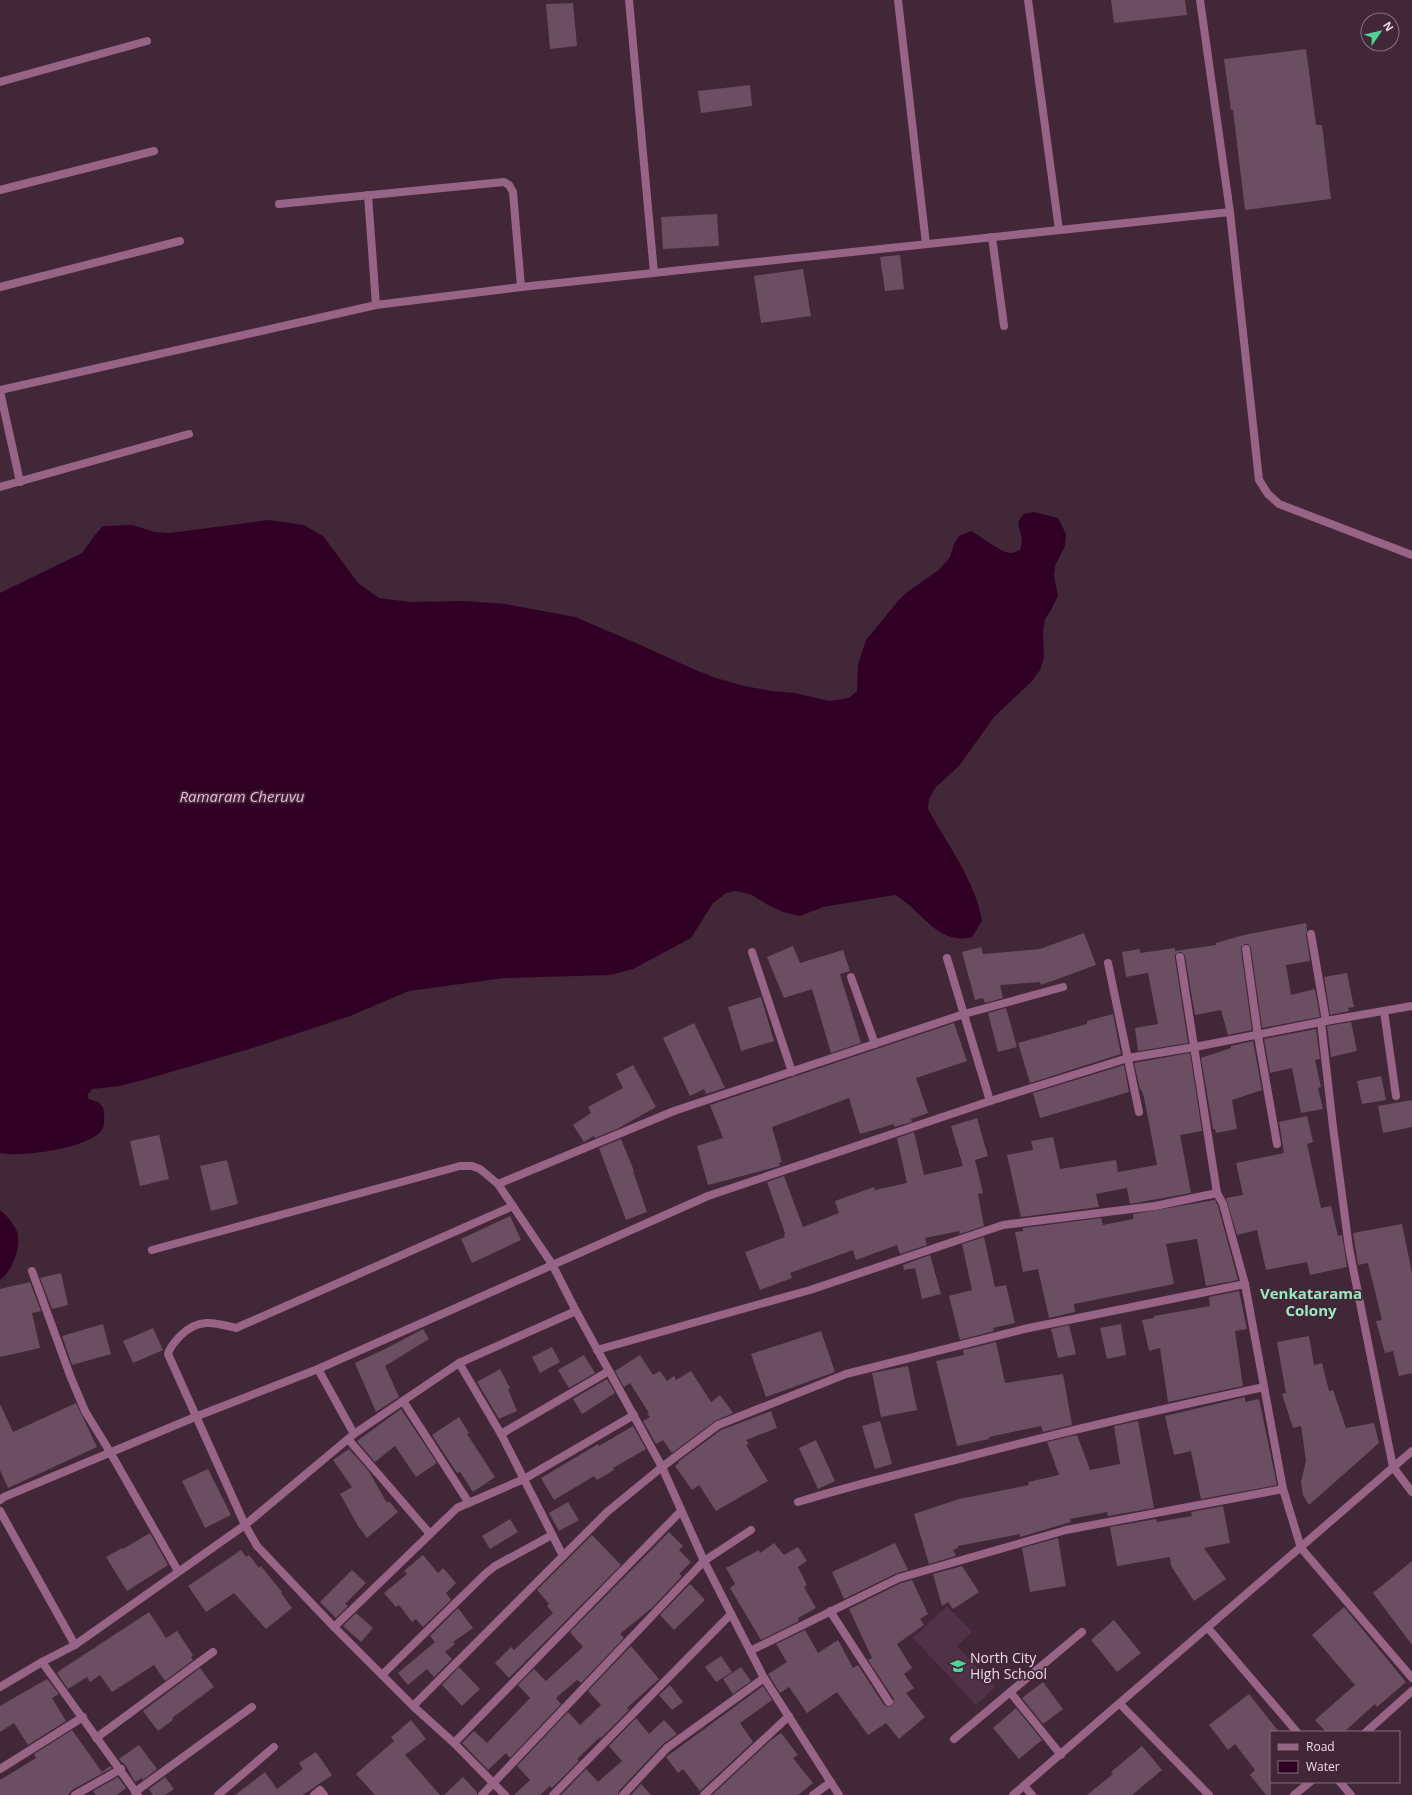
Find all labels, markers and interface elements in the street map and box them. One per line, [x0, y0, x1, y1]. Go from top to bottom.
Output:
north arrow [1360, 12, 1400, 52]
text: N [1380, 18, 1397, 34]
water label: Ramaram Cheruvu [179, 786, 305, 806]
district label: Venkatarama Colony [1260, 1283, 1362, 1320]
place label: North City High School [970, 1648, 1047, 1683]
school or university icon: North City High School [949, 1657, 967, 1675]
legend [1270, 1731, 1400, 1783]
text: Road [1306, 1738, 1335, 1755]
text: Water [1306, 1758, 1340, 1775]

